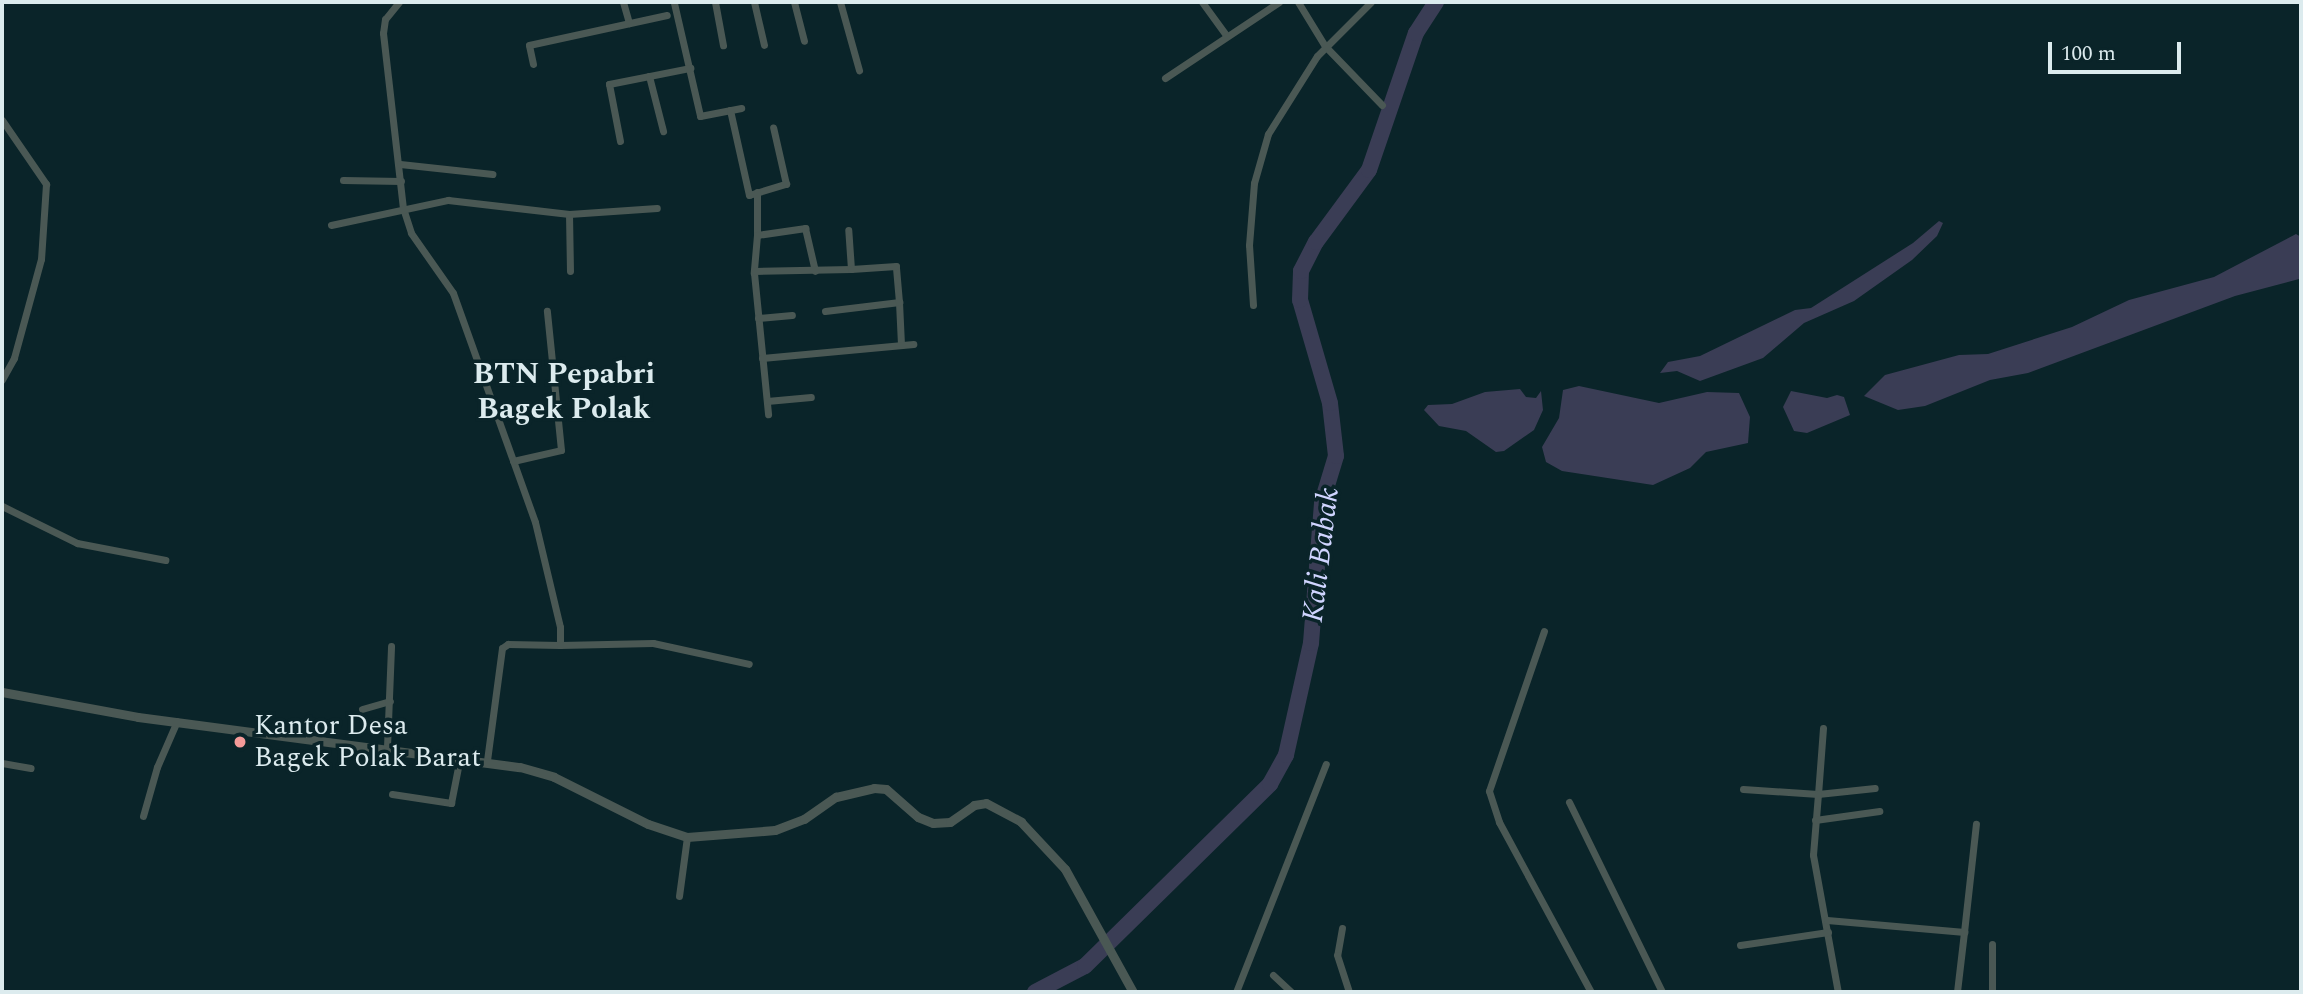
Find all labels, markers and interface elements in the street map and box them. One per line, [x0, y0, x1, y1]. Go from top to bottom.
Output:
scale bar [2051, 28, 2184, 72]
text: 100 m [2061, 38, 2116, 70]
district label: BTN Pepabri Bagek Polak [473, 356, 655, 426]
water label: Kali Babak [1295, 486, 1347, 624]
place label: Kantor Desa Bagek Polak Barat [254, 709, 481, 775]
marker: Kantor Desa Bagek Polak Barat [232, 734, 248, 750]

